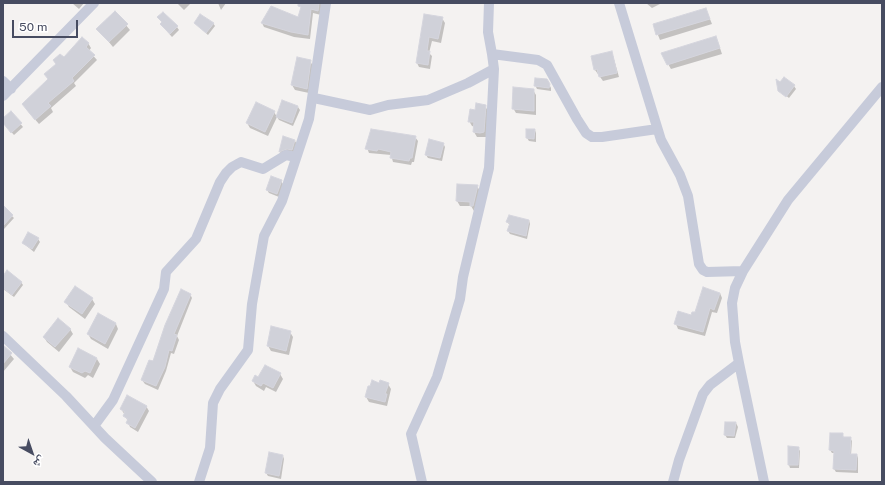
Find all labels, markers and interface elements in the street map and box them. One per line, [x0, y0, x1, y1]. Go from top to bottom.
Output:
scale bar [14, 12, 80, 38]
text: 50 m [19, 20, 47, 34]
north arrow [12, 433, 52, 473]
text: ش [31, 454, 48, 471]

